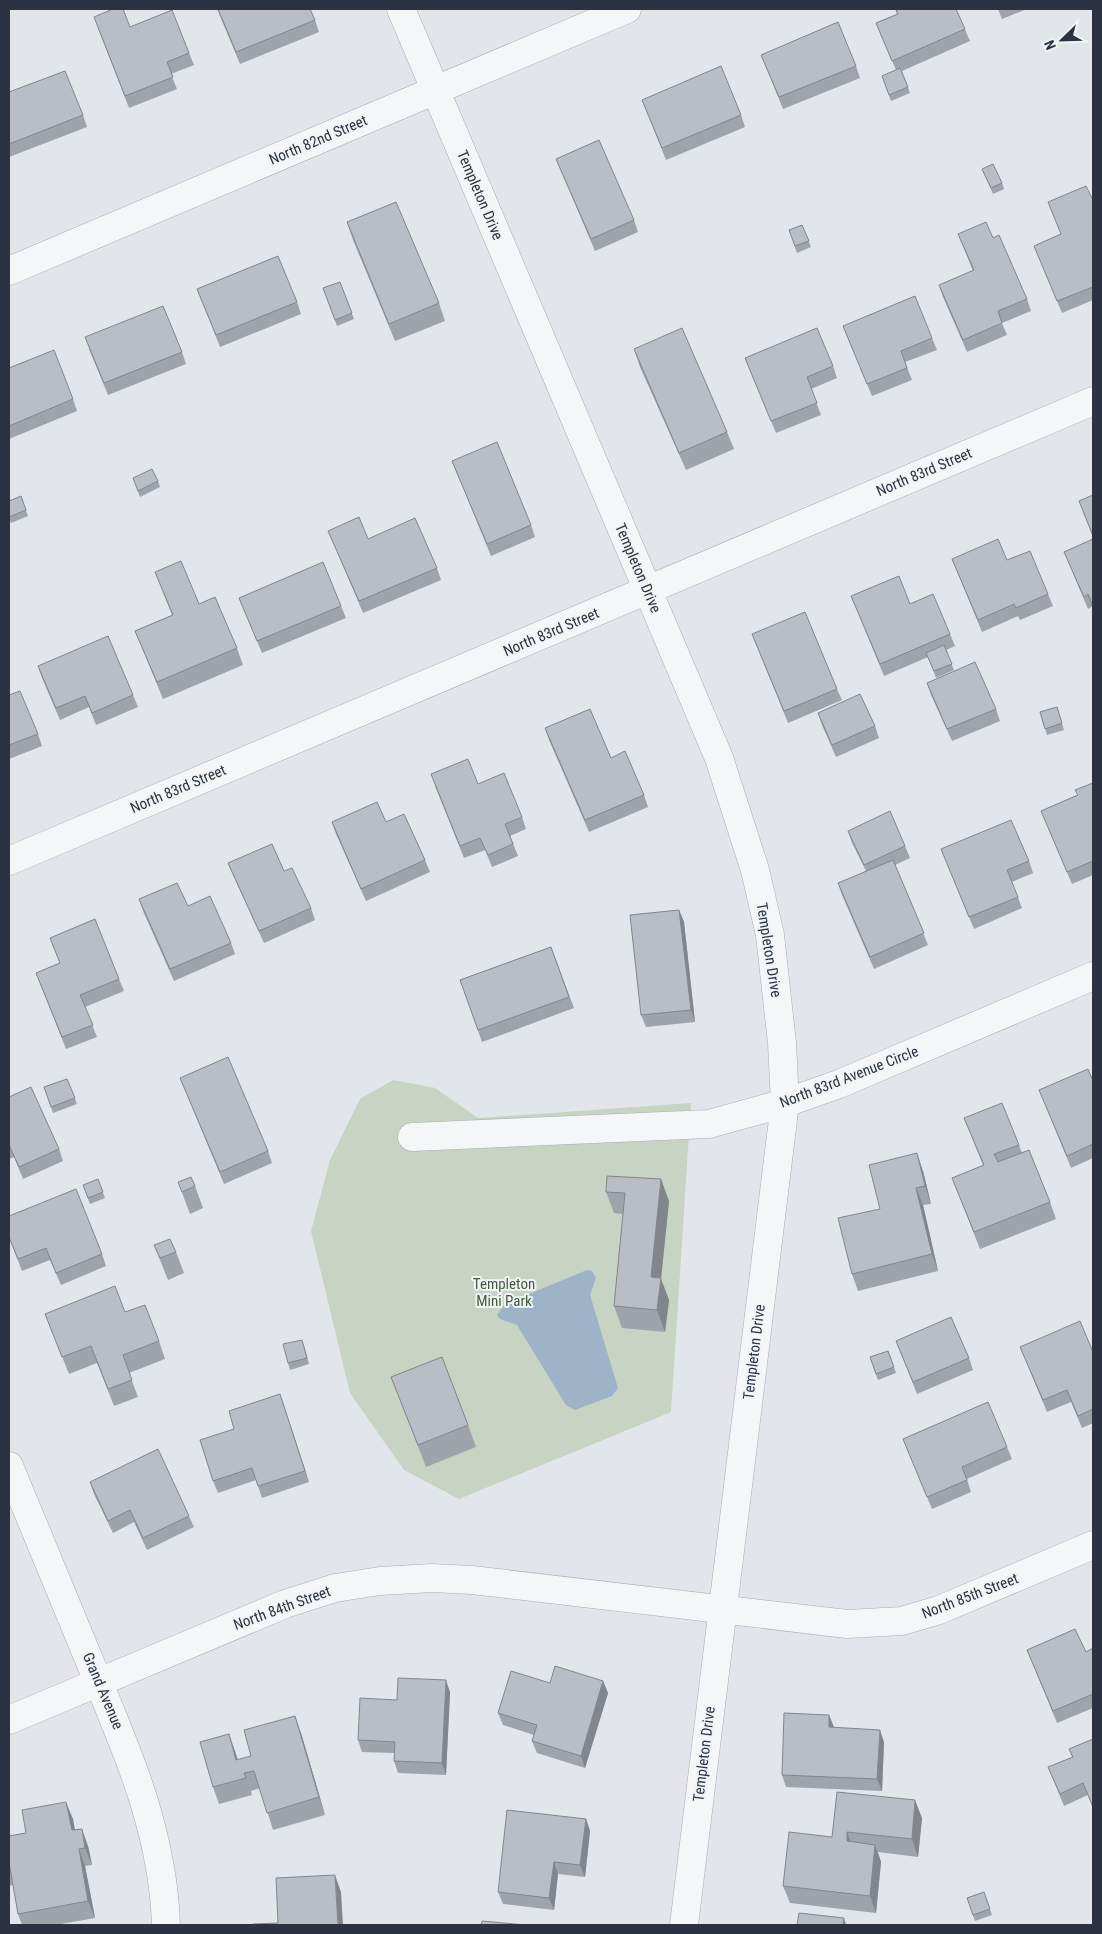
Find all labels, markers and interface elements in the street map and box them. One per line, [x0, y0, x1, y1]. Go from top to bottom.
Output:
north arrow [1037, 15, 1087, 65]
text: N [1041, 38, 1059, 52]
street label: North 82nd Street [266, 111, 370, 169]
street label: Templeton Drive [453, 147, 507, 243]
street label: North 83rd Street [873, 444, 975, 500]
street label: Templeton Drive [611, 520, 665, 616]
street label: North 83rd Street [500, 604, 602, 660]
street label: North 83rd Street [127, 761, 229, 817]
street label: Templeton Drive [753, 901, 785, 999]
street label: North 83rd Avenue Circle [777, 1042, 921, 1112]
park label: Templeton Mini Park [473, 1275, 535, 1310]
street label: Templeton Drive [739, 1303, 769, 1401]
street label: North 85th Street [919, 1569, 1021, 1623]
street label: North 84th Street [231, 1582, 333, 1634]
street label: Grand Avenue [79, 1650, 127, 1732]
street label: Templeton Drive [689, 1705, 719, 1803]

